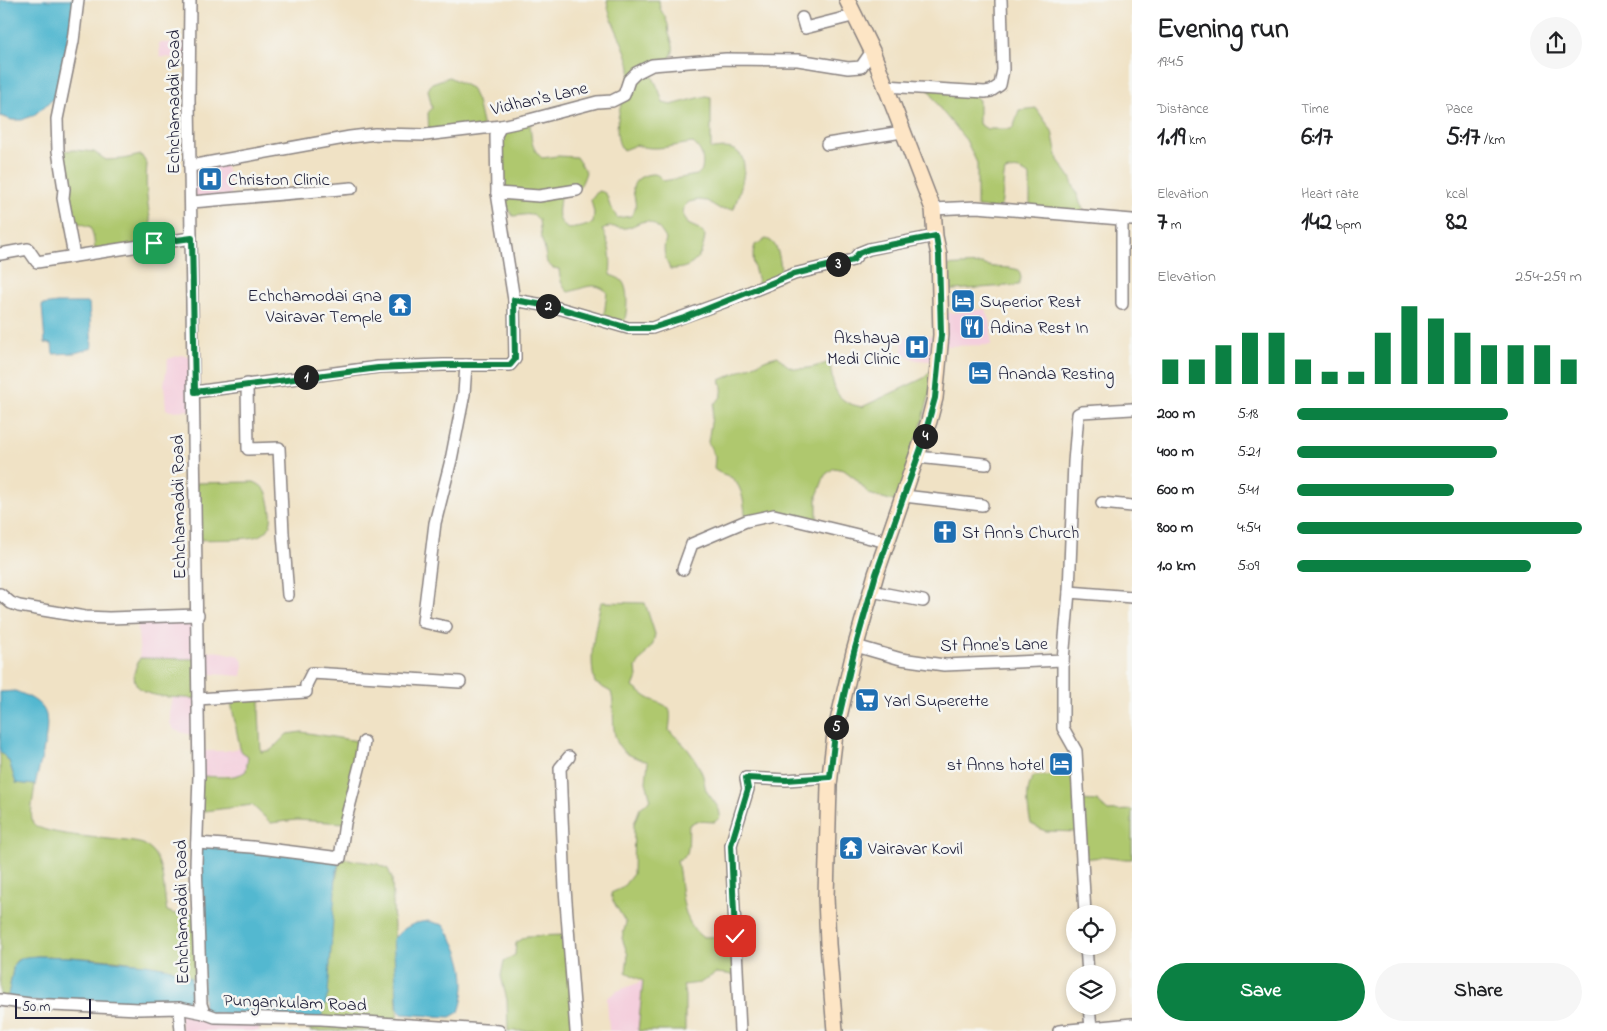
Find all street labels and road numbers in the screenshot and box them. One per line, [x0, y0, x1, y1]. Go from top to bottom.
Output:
street label: Echchamaddi Road [162, 30, 188, 174]
street label: Vidhan's Lane [487, 76, 591, 124]
street label: Echchamaddi Road [166, 434, 194, 579]
street label: St Anne's Lane [940, 632, 1049, 660]
street label: Echchamaddi Road [169, 839, 197, 984]
street label: Pungankulam Road [223, 989, 367, 1020]

